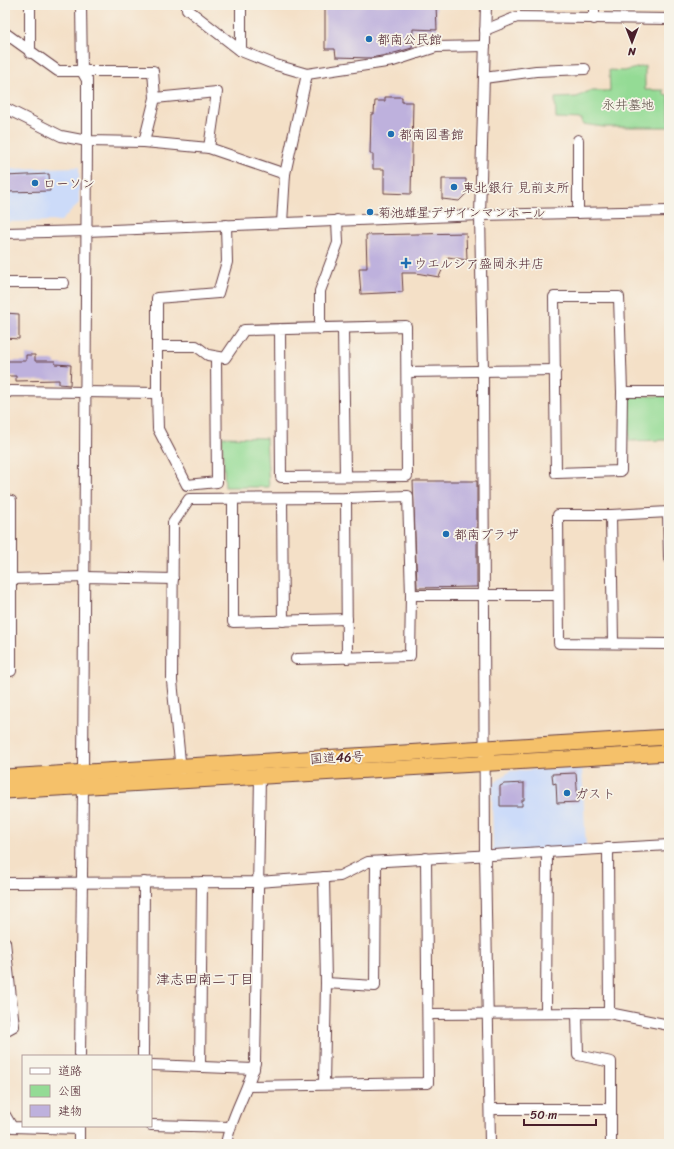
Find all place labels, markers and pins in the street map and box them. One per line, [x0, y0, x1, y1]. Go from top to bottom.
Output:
place label: 都南公民館 [377, 28, 442, 51]
marker: 都南公民館 [364, 34, 374, 44]
place label: 都南図書館 [399, 123, 464, 146]
marker: 都南図書館 [386, 129, 396, 139]
place label: ローソン [43, 172, 95, 195]
place label: 東北銀行 見前支所 [462, 176, 569, 199]
marker: ローソン [30, 178, 40, 188]
marker: 東北銀行 見前支所 [449, 182, 459, 192]
place label: 菊池雄星デザインマンホール [378, 201, 545, 224]
marker: 菊池雄星デザインマンホール [365, 207, 375, 217]
place label: ウエルシア盛岡永井店 [414, 252, 544, 275]
marker: ウエルシア盛岡永井店 [401, 258, 411, 268]
place label: 都南プラザ [454, 523, 519, 546]
marker: 都南プラザ [441, 529, 451, 539]
place label: ガスト [575, 782, 615, 805]
marker: ガスト [562, 788, 572, 798]

